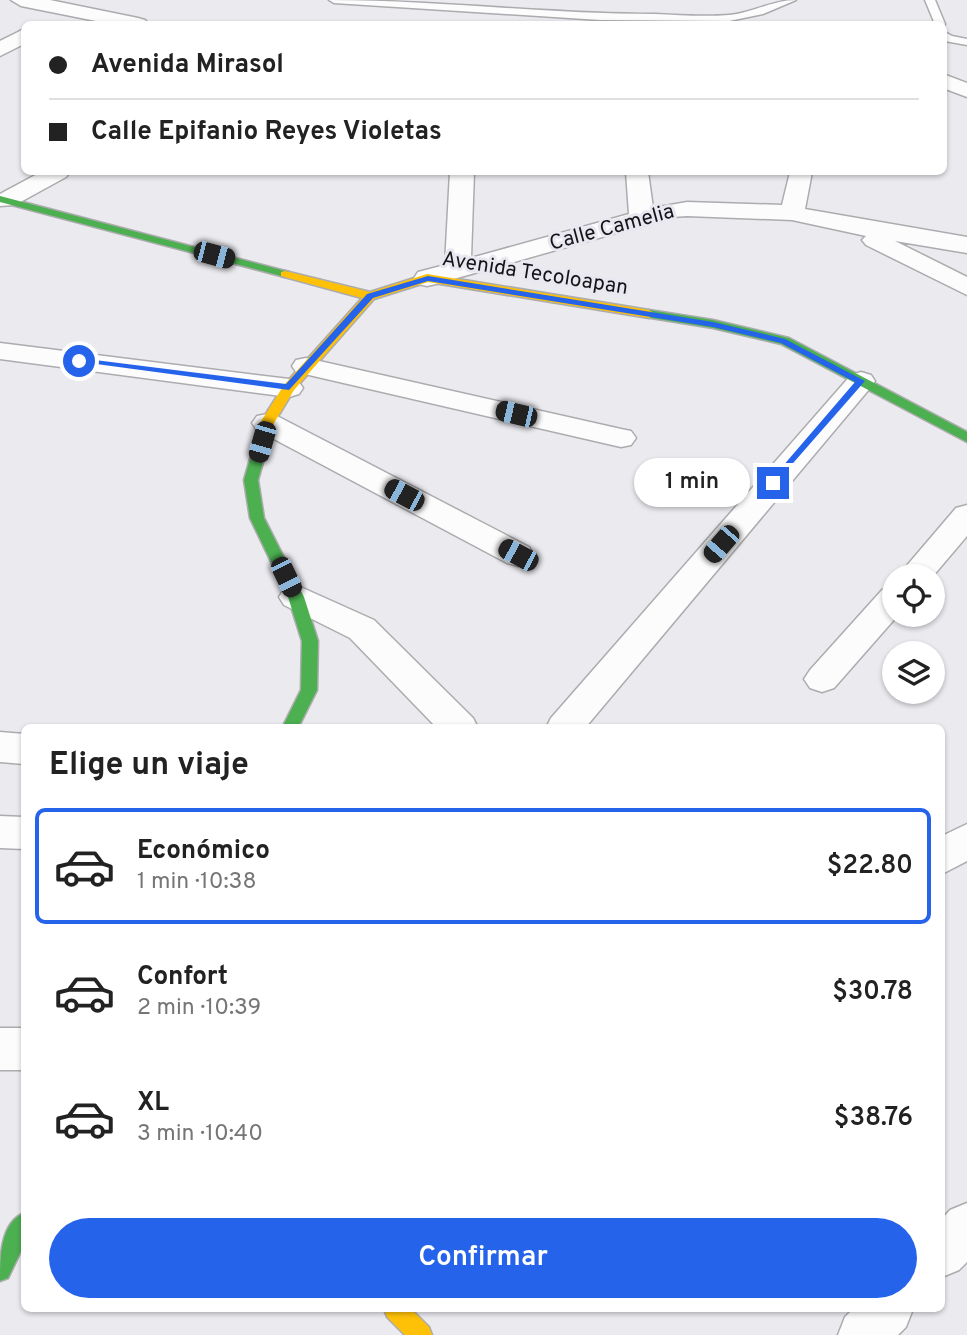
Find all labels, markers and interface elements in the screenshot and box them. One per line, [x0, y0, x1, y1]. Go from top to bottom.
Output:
text: Avenida Mirasol [91, 49, 284, 82]
text: Calle Epifanio Reyes Violetas [91, 116, 442, 149]
street label: Calle Camelia [547, 198, 677, 258]
car [191, 239, 238, 271]
street label: Avenida Tecoloapan [440, 246, 630, 302]
route start [63, 345, 95, 377]
car [494, 399, 539, 429]
car [247, 419, 278, 465]
callout: 1 min [633, 458, 748, 508]
route end [757, 467, 789, 499]
text: 1 min [665, 468, 719, 497]
car [381, 476, 428, 514]
car [700, 521, 743, 567]
car [495, 536, 542, 574]
car [268, 554, 305, 600]
map controls [882, 564, 945, 704]
button: locate [882, 564, 945, 627]
button: layers [882, 641, 945, 704]
text: Elige un viaje [49, 746, 249, 786]
icon: car [53, 835, 116, 898]
text: Económico [137, 835, 270, 868]
text: $22.80 [827, 850, 913, 883]
text: 1 min · 10:38 [137, 868, 256, 897]
icon: car [53, 961, 116, 1024]
text: Confort [137, 961, 228, 994]
text: $30.78 [832, 976, 913, 1009]
text: 2 min · 10:39 [137, 994, 261, 1023]
icon: car [53, 1087, 116, 1150]
text: XL [137, 1087, 169, 1120]
text: $38.76 [834, 1102, 913, 1135]
text: 3 min · 10:40 [137, 1120, 263, 1149]
button: Confirmar [49, 1218, 917, 1298]

